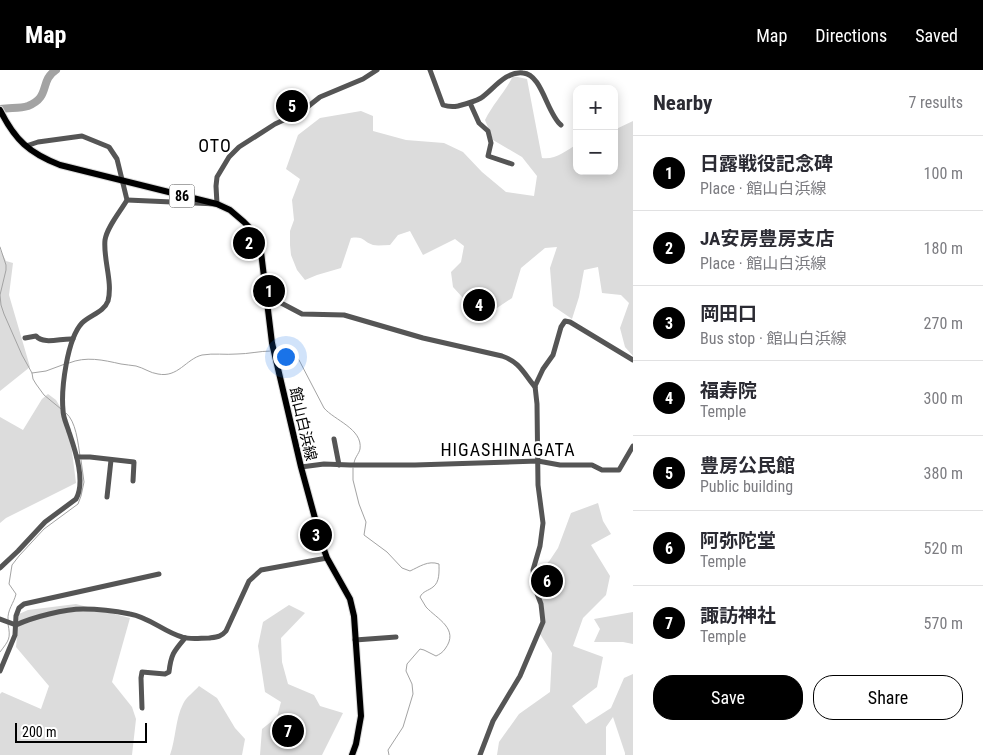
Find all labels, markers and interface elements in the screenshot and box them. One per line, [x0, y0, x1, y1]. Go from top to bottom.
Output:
text: Map [25, 21, 66, 49]
text: Map [756, 25, 787, 46]
text: Directions [815, 25, 887, 46]
text: Saved [915, 25, 958, 46]
map controls [573, 85, 618, 175]
button: + [573, 85, 618, 130]
pin: 5 [276, 87, 308, 125]
text: Nearby [653, 91, 712, 115]
text: 7 results [908, 93, 963, 112]
button: − [573, 130, 618, 175]
district label: OTO [198, 135, 232, 156]
text: 日露戦役記念碑 [700, 152, 833, 175]
text: 1 [665, 164, 673, 183]
text: 100 m [924, 164, 963, 183]
text: Place · 館山白浜線 [700, 179, 826, 198]
road number: 86 [170, 184, 194, 208]
pin: 2 [233, 224, 265, 262]
text: JA安房豊房支店 [700, 227, 834, 250]
text: 2 [665, 239, 673, 258]
text: 180 m [924, 239, 963, 258]
text: Place · 館山白浜線 [700, 254, 826, 273]
pin: 1 [253, 272, 285, 310]
pin: 4 [463, 286, 495, 324]
text: 岡田口 [700, 302, 757, 325]
text: 3 [665, 314, 673, 333]
text: 270 m [924, 314, 963, 333]
text: Bus stop · 館山白浜線 [700, 329, 846, 348]
your location [273, 344, 299, 370]
text: 福寿院 [700, 379, 757, 402]
street label: 館山白浜線 [286, 385, 320, 463]
text: 4 [665, 389, 673, 408]
text: 300 m [924, 389, 963, 408]
text: Temple [700, 402, 746, 421]
district label: HIGASHINAGATA [440, 439, 576, 460]
text: 豊房公民館 [700, 454, 795, 477]
text: 5 [665, 464, 673, 483]
text: 380 m [924, 464, 963, 483]
text: Public building [700, 477, 793, 496]
pin: 3 [300, 516, 332, 554]
text: 阿弥陀堂 [700, 529, 776, 552]
text: 6 [665, 539, 673, 558]
text: 520 m [924, 539, 963, 558]
text: Temple [700, 552, 746, 571]
pin: 6 [531, 562, 563, 600]
text: 諏訪神社 [700, 604, 776, 627]
text: 7 [665, 614, 673, 633]
text: 570 m [924, 614, 963, 633]
text: Temple [700, 627, 746, 646]
button: Save [653, 675, 803, 720]
button: Share [813, 675, 963, 720]
pin: 7 [272, 712, 304, 750]
scale bar [15, 720, 148, 743]
text: 200 m [22, 724, 57, 740]

